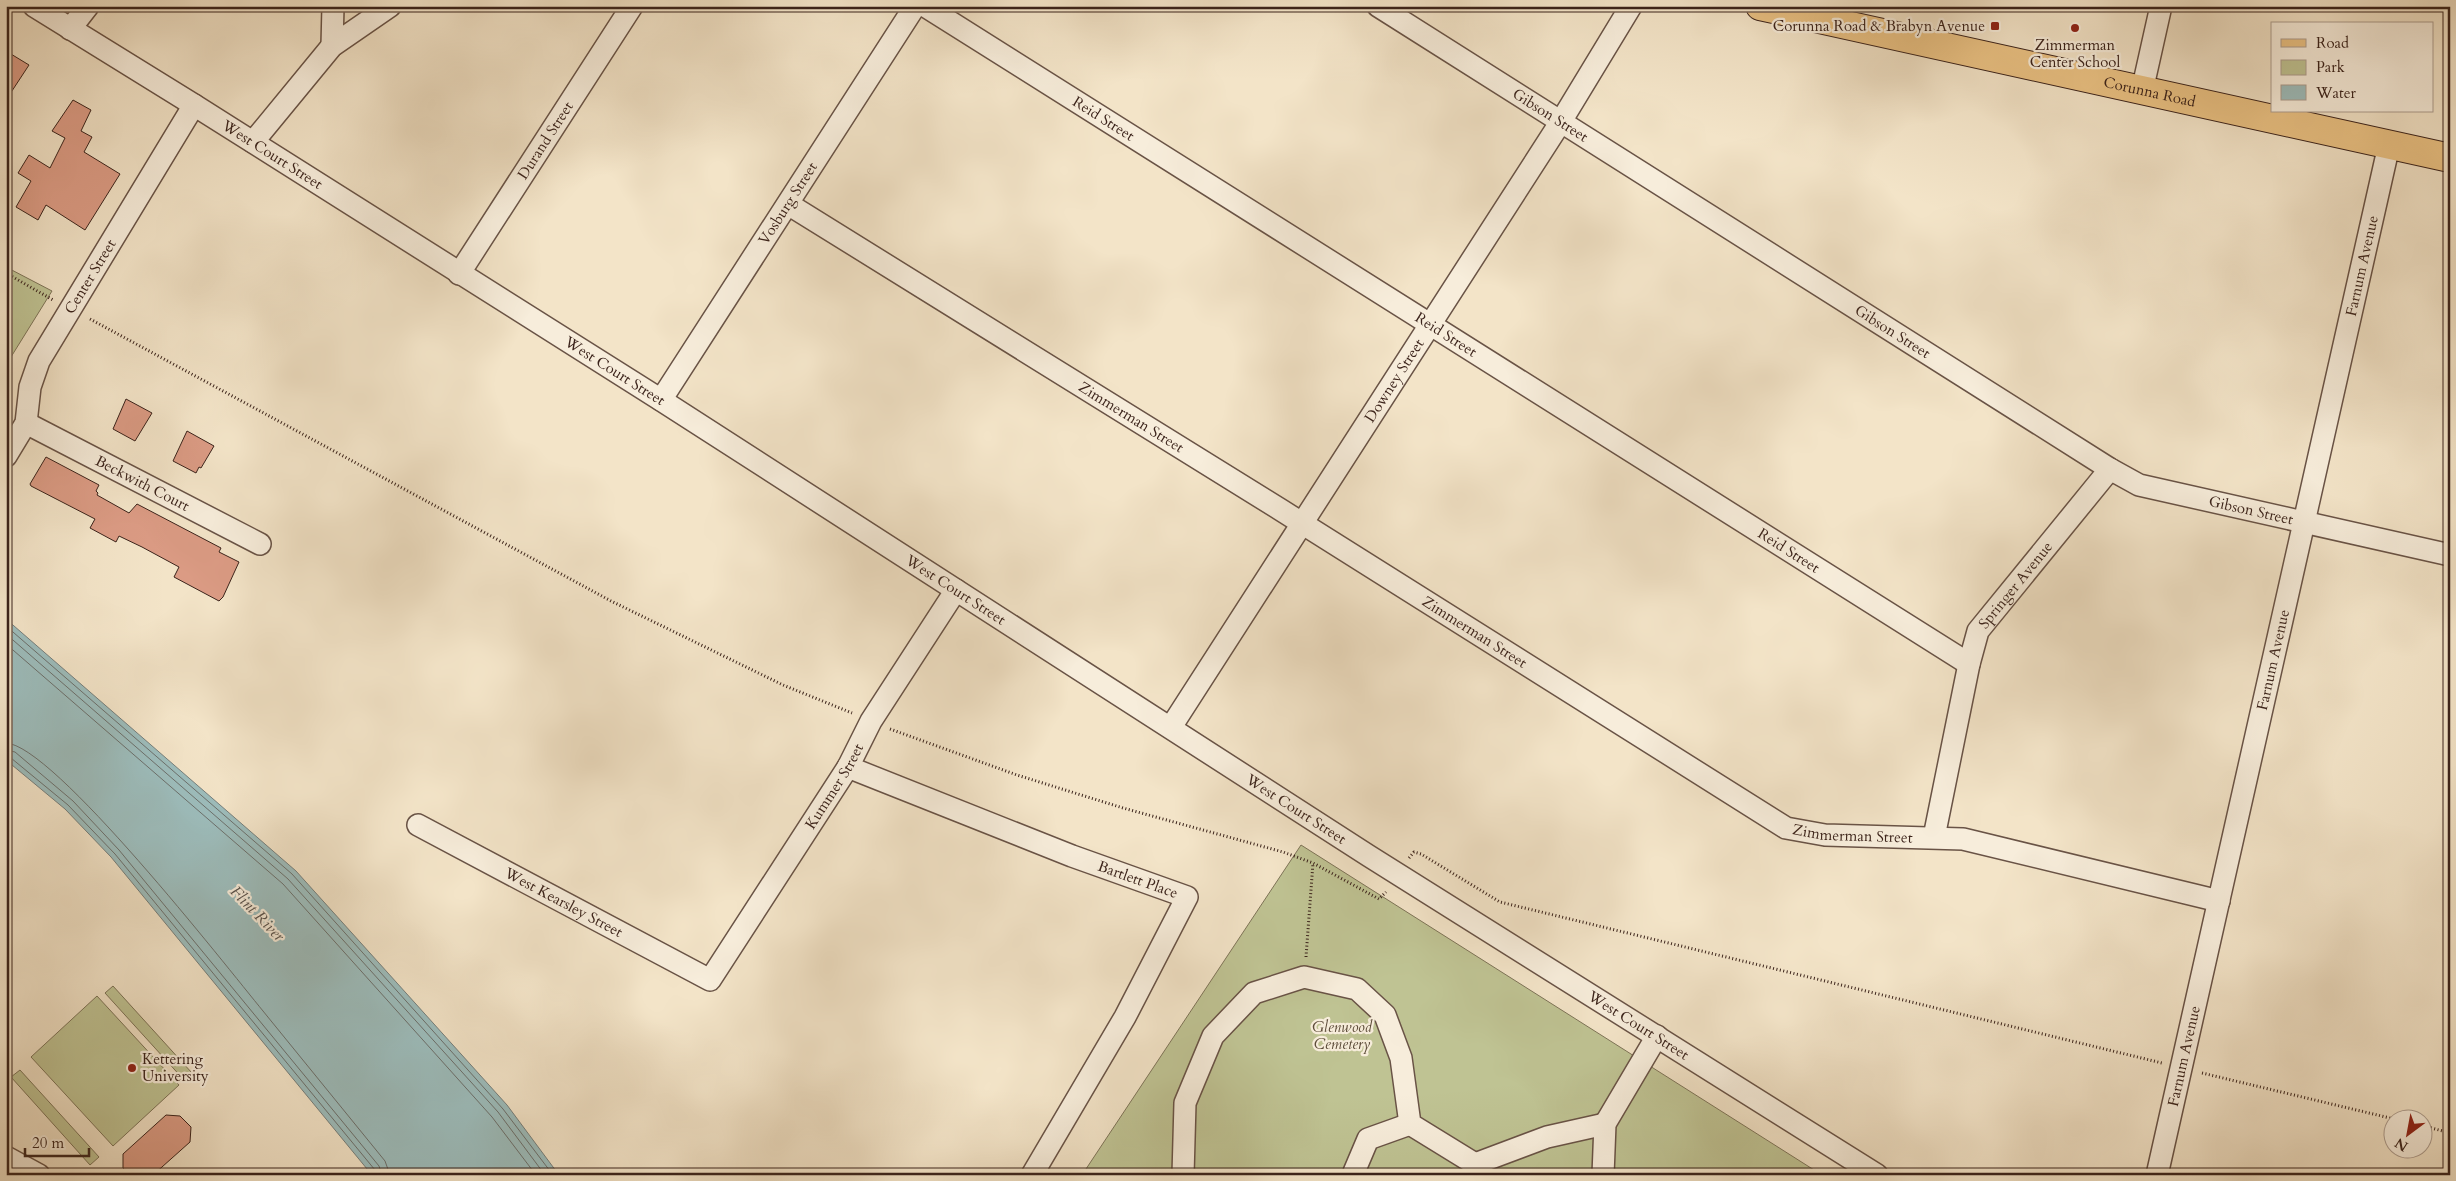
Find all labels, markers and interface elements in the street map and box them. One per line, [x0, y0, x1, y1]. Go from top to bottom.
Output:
place label: Corunna Road & Brabyn Avenue [1773, 16, 1985, 36]
marker: Corunna Road & Brabyn Avenue [1989, 20, 2001, 32]
marker: Zimmerman Center School [2069, 22, 2081, 34]
legend [2271, 22, 2434, 112]
text: Road [2316, 33, 2349, 53]
place label: Zimmerman Center School [2030, 35, 2120, 72]
text: Park [2316, 57, 2345, 77]
street label: Corunna Road [2102, 72, 2198, 112]
text: Water [2315, 83, 2357, 103]
street label: Gibson Street [1509, 84, 1592, 147]
street label: Reid Street [1069, 91, 1138, 146]
street label: Durand Street [513, 97, 578, 183]
street label: West Court Street [218, 115, 327, 194]
street label: Vosburg Street [754, 158, 822, 248]
street label: Farnum Avenue [2341, 213, 2383, 318]
street label: Center Street [60, 235, 121, 318]
street label: Gibson Street [1851, 300, 1935, 363]
street label: Reid Street [1411, 307, 1481, 362]
street label: West Court Street [560, 331, 669, 410]
street label: Downey Street [1360, 335, 1429, 426]
street label: Zimmerman Street [1075, 377, 1188, 457]
street label: Beckwith Court [92, 451, 193, 516]
street label: Gibson Street [2207, 491, 2295, 529]
street label: Reid Street [1754, 523, 1824, 578]
street label: Springer Avenue [1974, 537, 2057, 633]
street label: West Court Street [901, 550, 1010, 630]
street label: Zimmerman Street [1418, 591, 1531, 673]
street label: Farnum Avenue [2252, 607, 2294, 712]
street label: Kummer Street [800, 740, 868, 833]
street label: West Court Street [1241, 769, 1350, 849]
street label: Zimmerman Street [1791, 819, 1913, 848]
street label: Bartlett Place [1095, 856, 1181, 903]
street label: West Kearsley Street [500, 862, 626, 942]
water label: Flint River [225, 881, 290, 947]
street label: West Court Street [1584, 986, 1693, 1065]
street label: Farnum Avenue [2163, 1004, 2205, 1108]
park label: Glenwood Cemetery [1312, 1017, 1373, 1054]
place label: Kettering University [142, 1049, 209, 1086]
marker: Kettering University [126, 1062, 138, 1074]
north arrow [2384, 1108, 2434, 1158]
scale bar [25, 1126, 89, 1158]
text: 20 m [32, 1133, 64, 1153]
text: N [2391, 1133, 2412, 1156]

